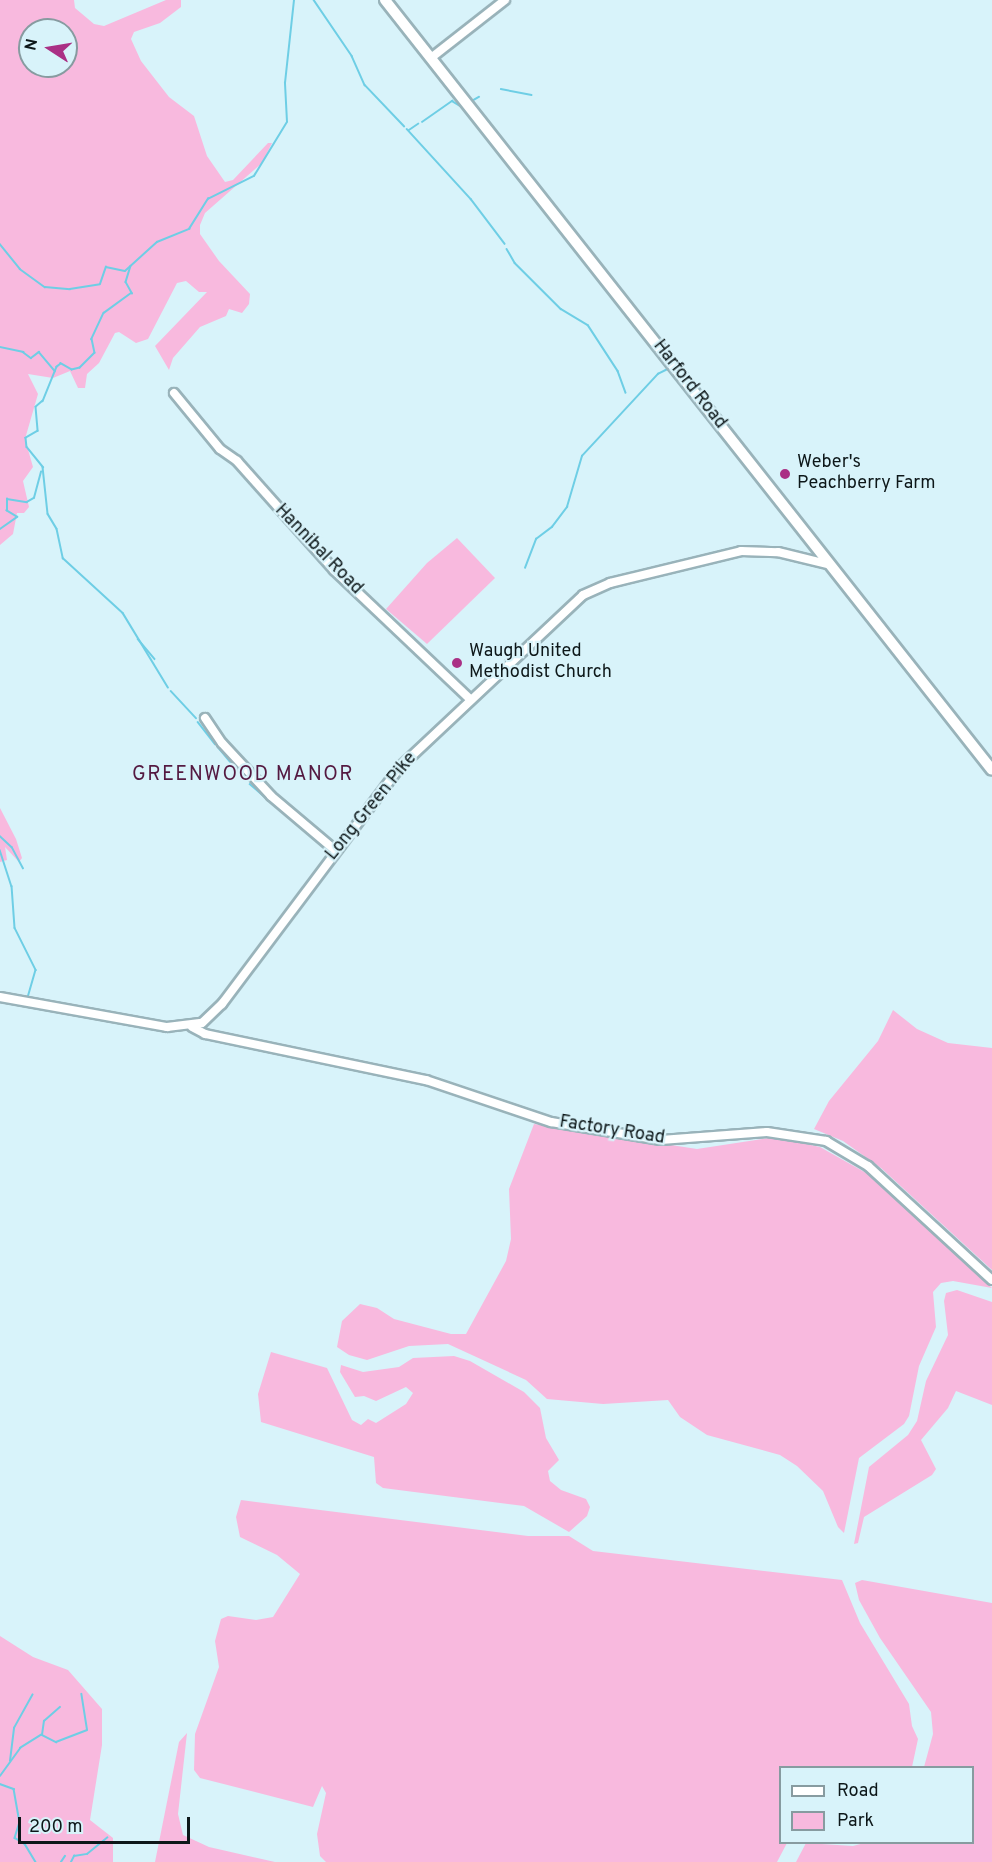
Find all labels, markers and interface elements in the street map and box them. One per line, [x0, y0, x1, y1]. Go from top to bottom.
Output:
north arrow [18, 18, 78, 78]
text: N [21, 37, 43, 52]
street label: Harford Road [648, 336, 730, 434]
place label: Weber's Peachberry Farm [797, 453, 935, 496]
marker: Weber's Peachberry Farm [778, 467, 792, 481]
street label: Hannibal Road [269, 500, 367, 600]
place label: Waugh United Methodist Church [469, 642, 612, 684]
marker: Waugh United Methodist Church [450, 656, 464, 670]
street label: Long Green Pike [322, 749, 422, 865]
district label: GREENWOOD MANOR [132, 763, 354, 787]
street label: Factory Road [558, 1112, 666, 1150]
legend [779, 1766, 974, 1844]
text: Road [837, 1780, 879, 1803]
scale bar [21, 1805, 194, 1843]
text: Park [837, 1810, 874, 1833]
text: 200 m [29, 1816, 82, 1839]

